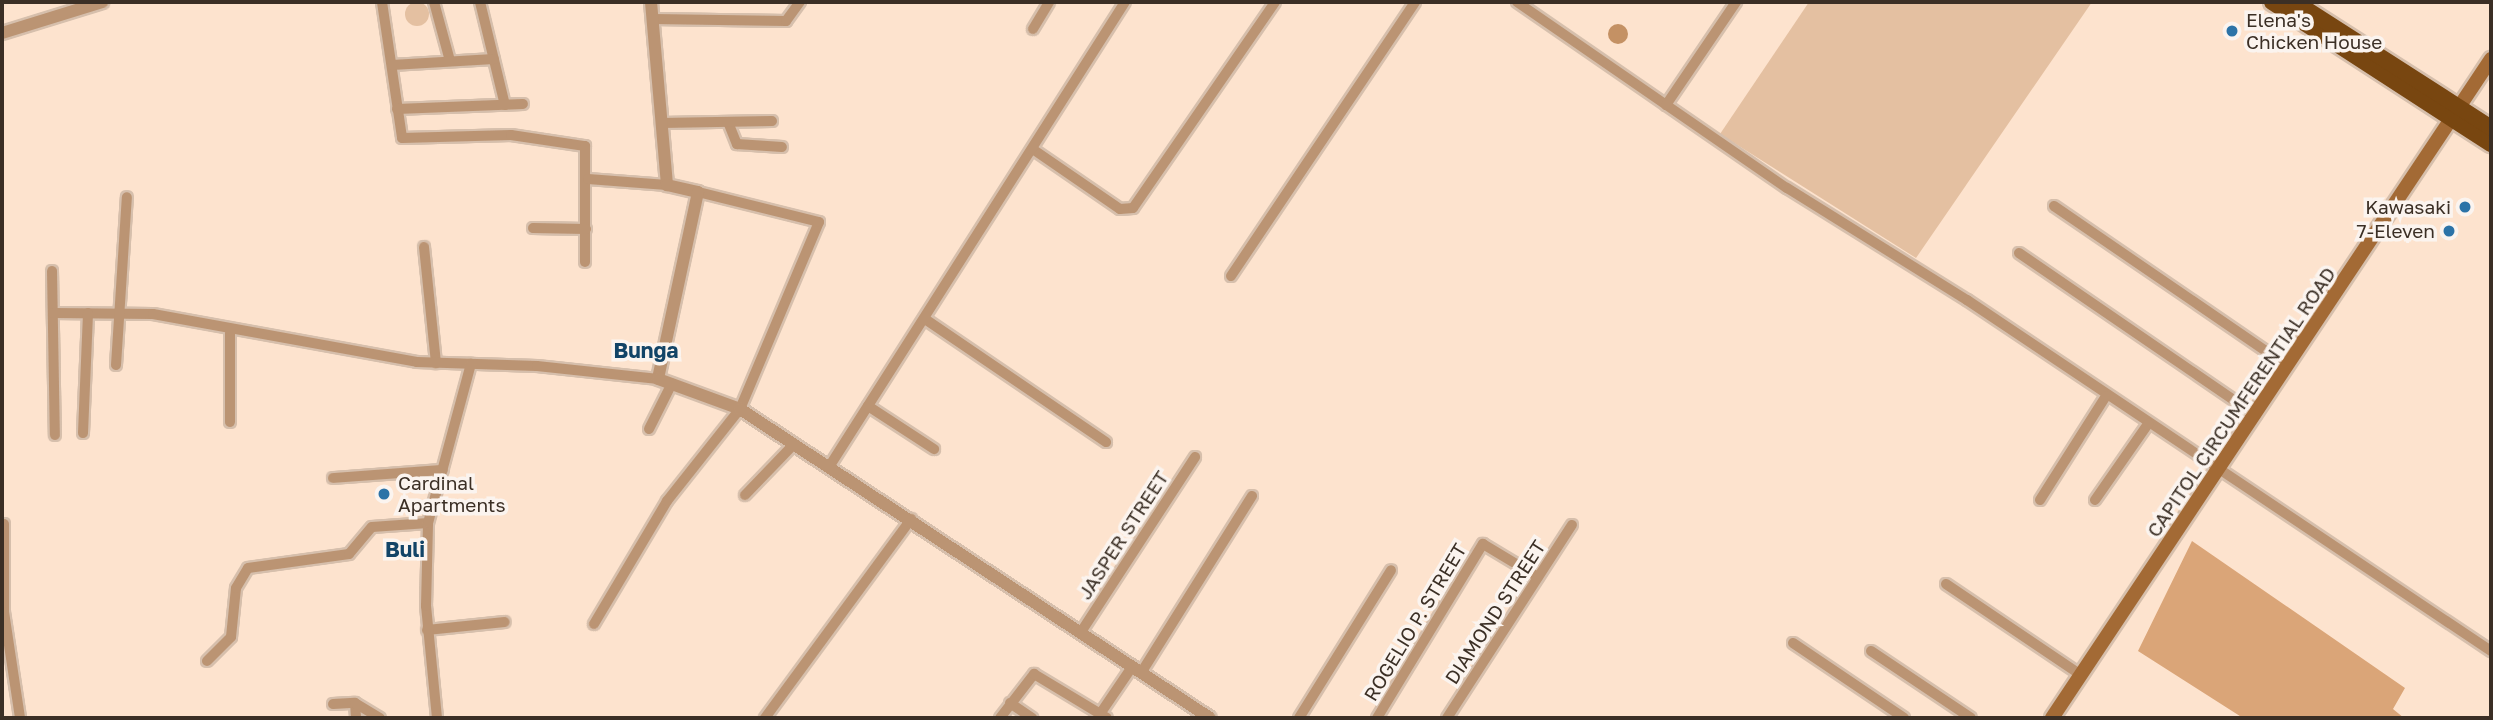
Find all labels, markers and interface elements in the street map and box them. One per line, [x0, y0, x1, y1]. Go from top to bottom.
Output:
place label: Elena's Chicken House [2246, 9, 2382, 53]
marker: Elena's Chicken House [2224, 23, 2240, 39]
place label: Kawasaki [2365, 196, 2451, 218]
marker: Kawasaki [2457, 199, 2473, 215]
place label: 7-Eleven [2357, 220, 2435, 242]
marker: 7-Eleven [2441, 223, 2457, 239]
street label: CAPITOL CIRCUMFERENTIAL ROAD [2142, 263, 2340, 541]
district label: Bunga [613, 337, 679, 363]
street label: JASPER STREET [1073, 467, 1173, 603]
place label: Cardinal Apartments [398, 472, 506, 516]
marker: Cardinal Apartments [376, 486, 392, 502]
district label: Buli [385, 536, 425, 562]
street label: DIAMOND STREET [1440, 536, 1550, 688]
street label: ROGELIO P. STREET [1359, 539, 1471, 705]

